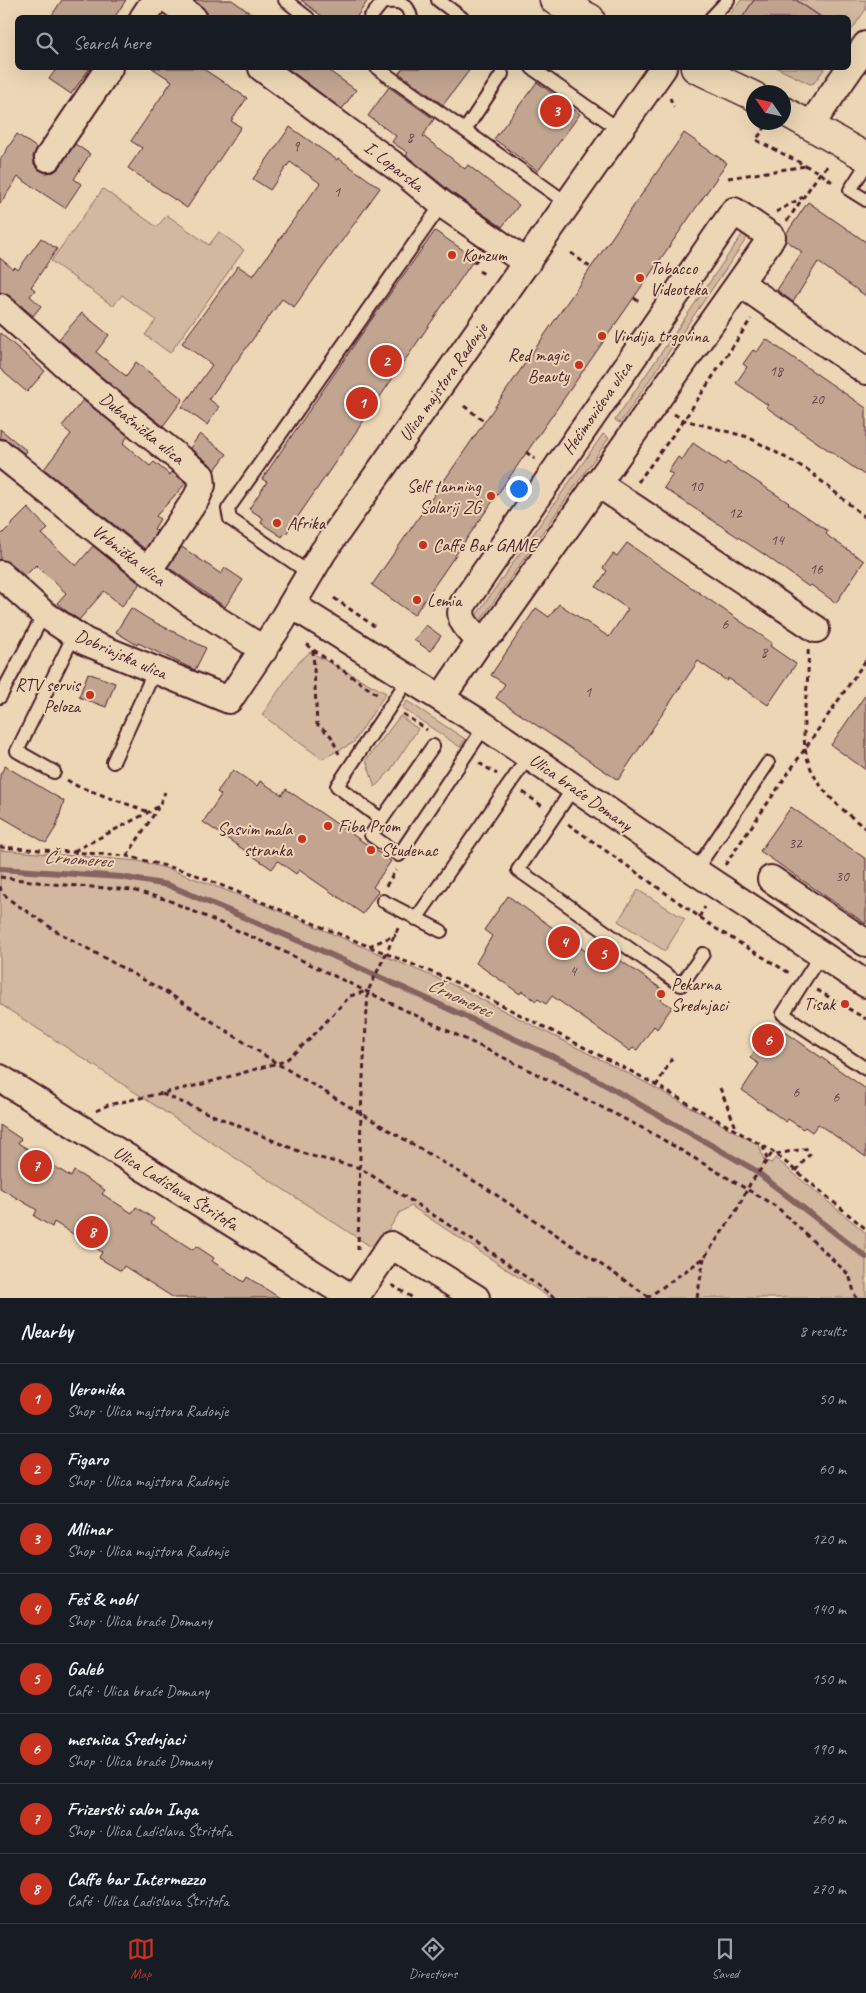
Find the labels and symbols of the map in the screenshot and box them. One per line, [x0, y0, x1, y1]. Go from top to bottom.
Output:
north arrow [746, 85, 791, 130]
pin: 3 [540, 92, 572, 130]
house number: 8 [407, 128, 415, 147]
street label: I. Loparska [360, 136, 430, 197]
house number: 9 [293, 137, 301, 156]
house number: 1 [334, 183, 342, 202]
place label: Konzum [462, 244, 508, 266]
marker: Konzum [446, 249, 458, 261]
place label: Tobacco Videoteka [650, 257, 709, 300]
marker: Tobacco Videoteka [634, 272, 646, 284]
street label: Ulica majstora Radonje [394, 318, 493, 445]
place label: Vindija trgovina [612, 325, 710, 347]
marker: Vindija trgovina [596, 330, 608, 342]
pin: 2 [370, 342, 402, 380]
place label: Red magic Beauty [508, 344, 571, 387]
street label: Hećimovićeva ulica [557, 356, 638, 459]
marker: Red magic Beauty [573, 359, 585, 371]
house number: 18 [769, 362, 784, 381]
pin: 1 [346, 384, 378, 422]
street label: Dubašnička ulica [95, 387, 190, 469]
house number: 20 [810, 390, 825, 409]
place label: Self tanning Solarij ZG [407, 475, 483, 518]
your location [506, 476, 532, 502]
house number: 10 [689, 477, 704, 496]
marker: Self tanning Solarij ZG [485, 490, 497, 502]
house number: 12 [728, 504, 743, 523]
place label: Afrika [287, 512, 327, 534]
marker: Afrika [271, 517, 283, 529]
street label: Vrbnička ulica [88, 520, 171, 591]
house number: 14 [770, 531, 785, 550]
place label: Caffe Bar GAME [433, 534, 539, 556]
marker: Caffe Bar GAME [417, 539, 429, 551]
house number: 16 [809, 560, 824, 579]
place label: Lemia [427, 589, 463, 611]
marker: Lemia [411, 594, 423, 606]
house number: 6 [722, 615, 730, 634]
street label: Dobrinjska ulica [72, 624, 172, 685]
house number: 8 [761, 643, 769, 662]
place label: RTV servis Peloza [15, 674, 82, 717]
house number: 1 [585, 683, 593, 702]
marker: RTV servis Peloza [84, 689, 96, 701]
street label: Ulica braće Domany [525, 748, 638, 837]
place label: Fiba Prom [338, 815, 401, 837]
place label: Sasvim mala stranka [217, 818, 294, 861]
marker: Fiba Prom [322, 820, 334, 832]
marker: Sasvim mala stranka [296, 833, 308, 845]
house number: 32 [788, 834, 803, 853]
place label: Studenac [381, 839, 439, 861]
marker: Studenac [365, 844, 377, 856]
water label: Črnomerec [43, 845, 115, 873]
house number: 30 [835, 867, 850, 886]
pin: 4 [548, 923, 580, 961]
pin: 5 [587, 935, 619, 973]
house number: 4 [570, 962, 578, 981]
water label: Črnomerec [424, 973, 498, 1024]
place label: Pekarna Srednjaci [671, 973, 730, 1016]
marker: Pekarna Srednjaci [655, 988, 667, 1000]
place label: Tisak [803, 993, 836, 1015]
marker: Tisak [839, 998, 851, 1010]
pin: 6 [752, 1021, 784, 1059]
house number: 6 [793, 1083, 801, 1102]
house number: 6 [833, 1088, 841, 1107]
street label: Ulica Ladislava Štritofa [110, 1141, 244, 1236]
pin: 7 [20, 1147, 52, 1185]
pin: 8 [76, 1213, 108, 1251]

